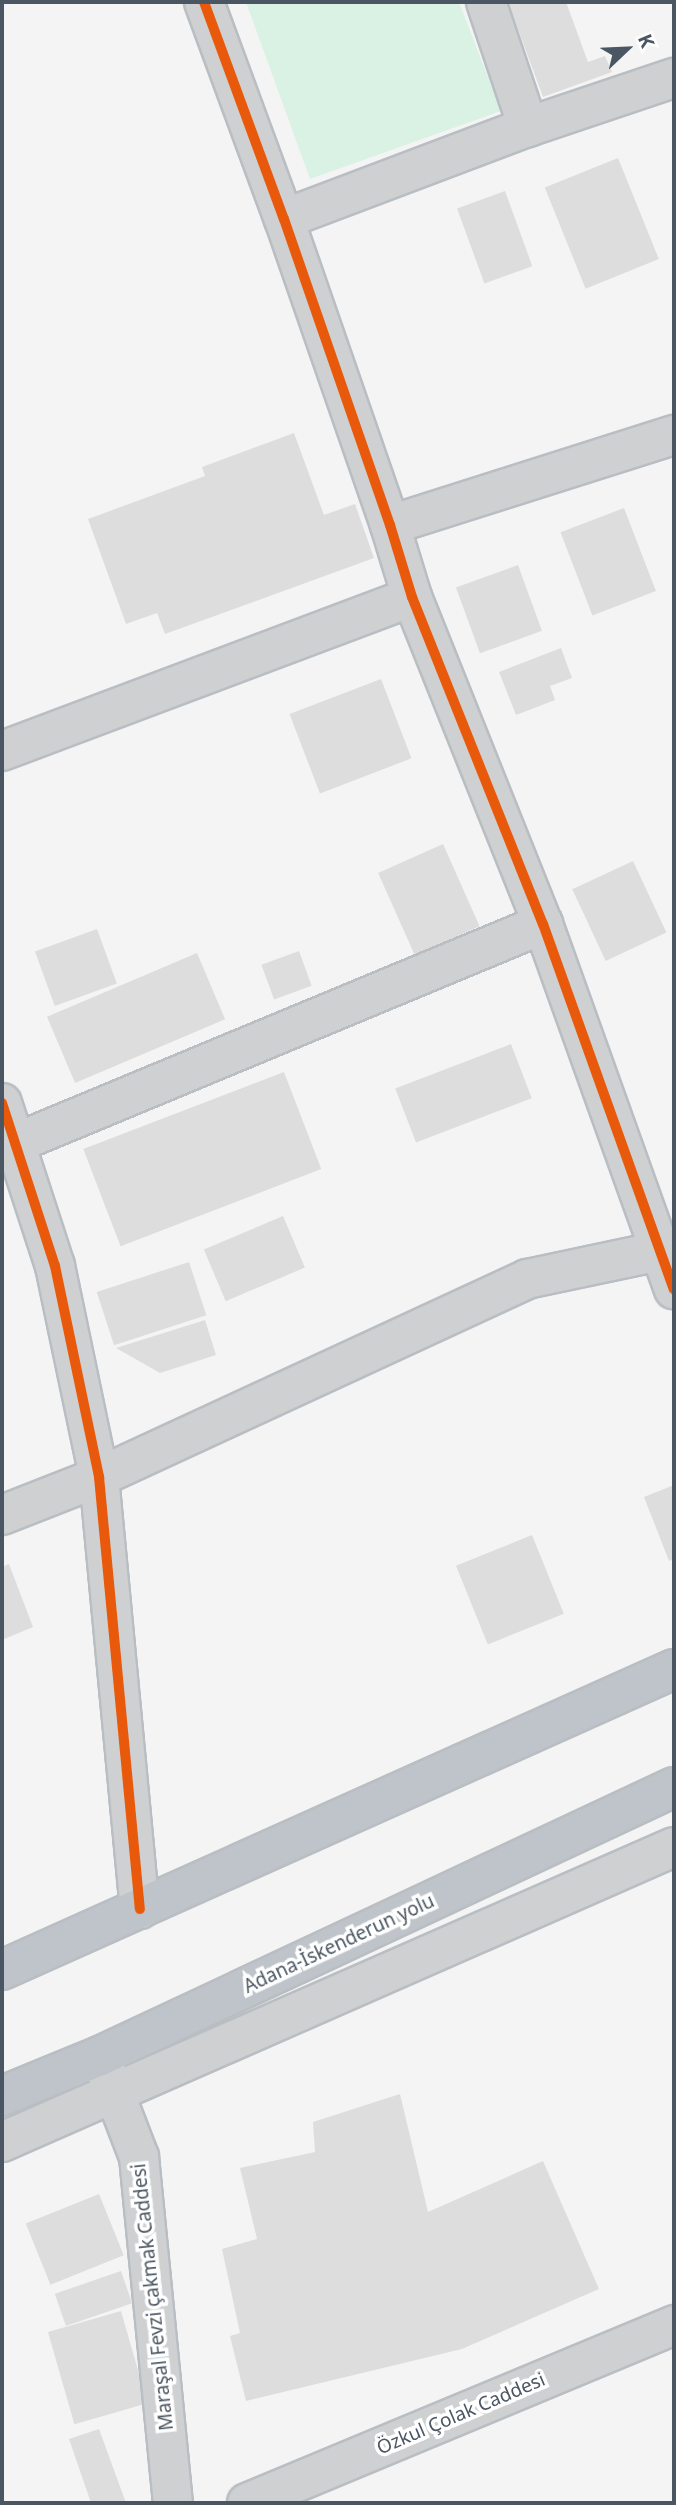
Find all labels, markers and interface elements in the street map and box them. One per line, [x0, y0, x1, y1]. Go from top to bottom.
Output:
north arrow [592, 14, 662, 84]
text: K [632, 30, 661, 52]
street label: Adana-İskenderun yolu [240, 1890, 438, 1998]
street label: Maraşal Fevzi çakmak Caddesi [128, 2162, 178, 2432]
street label: Özkul Çolak Caddesi [374, 2368, 548, 2460]

